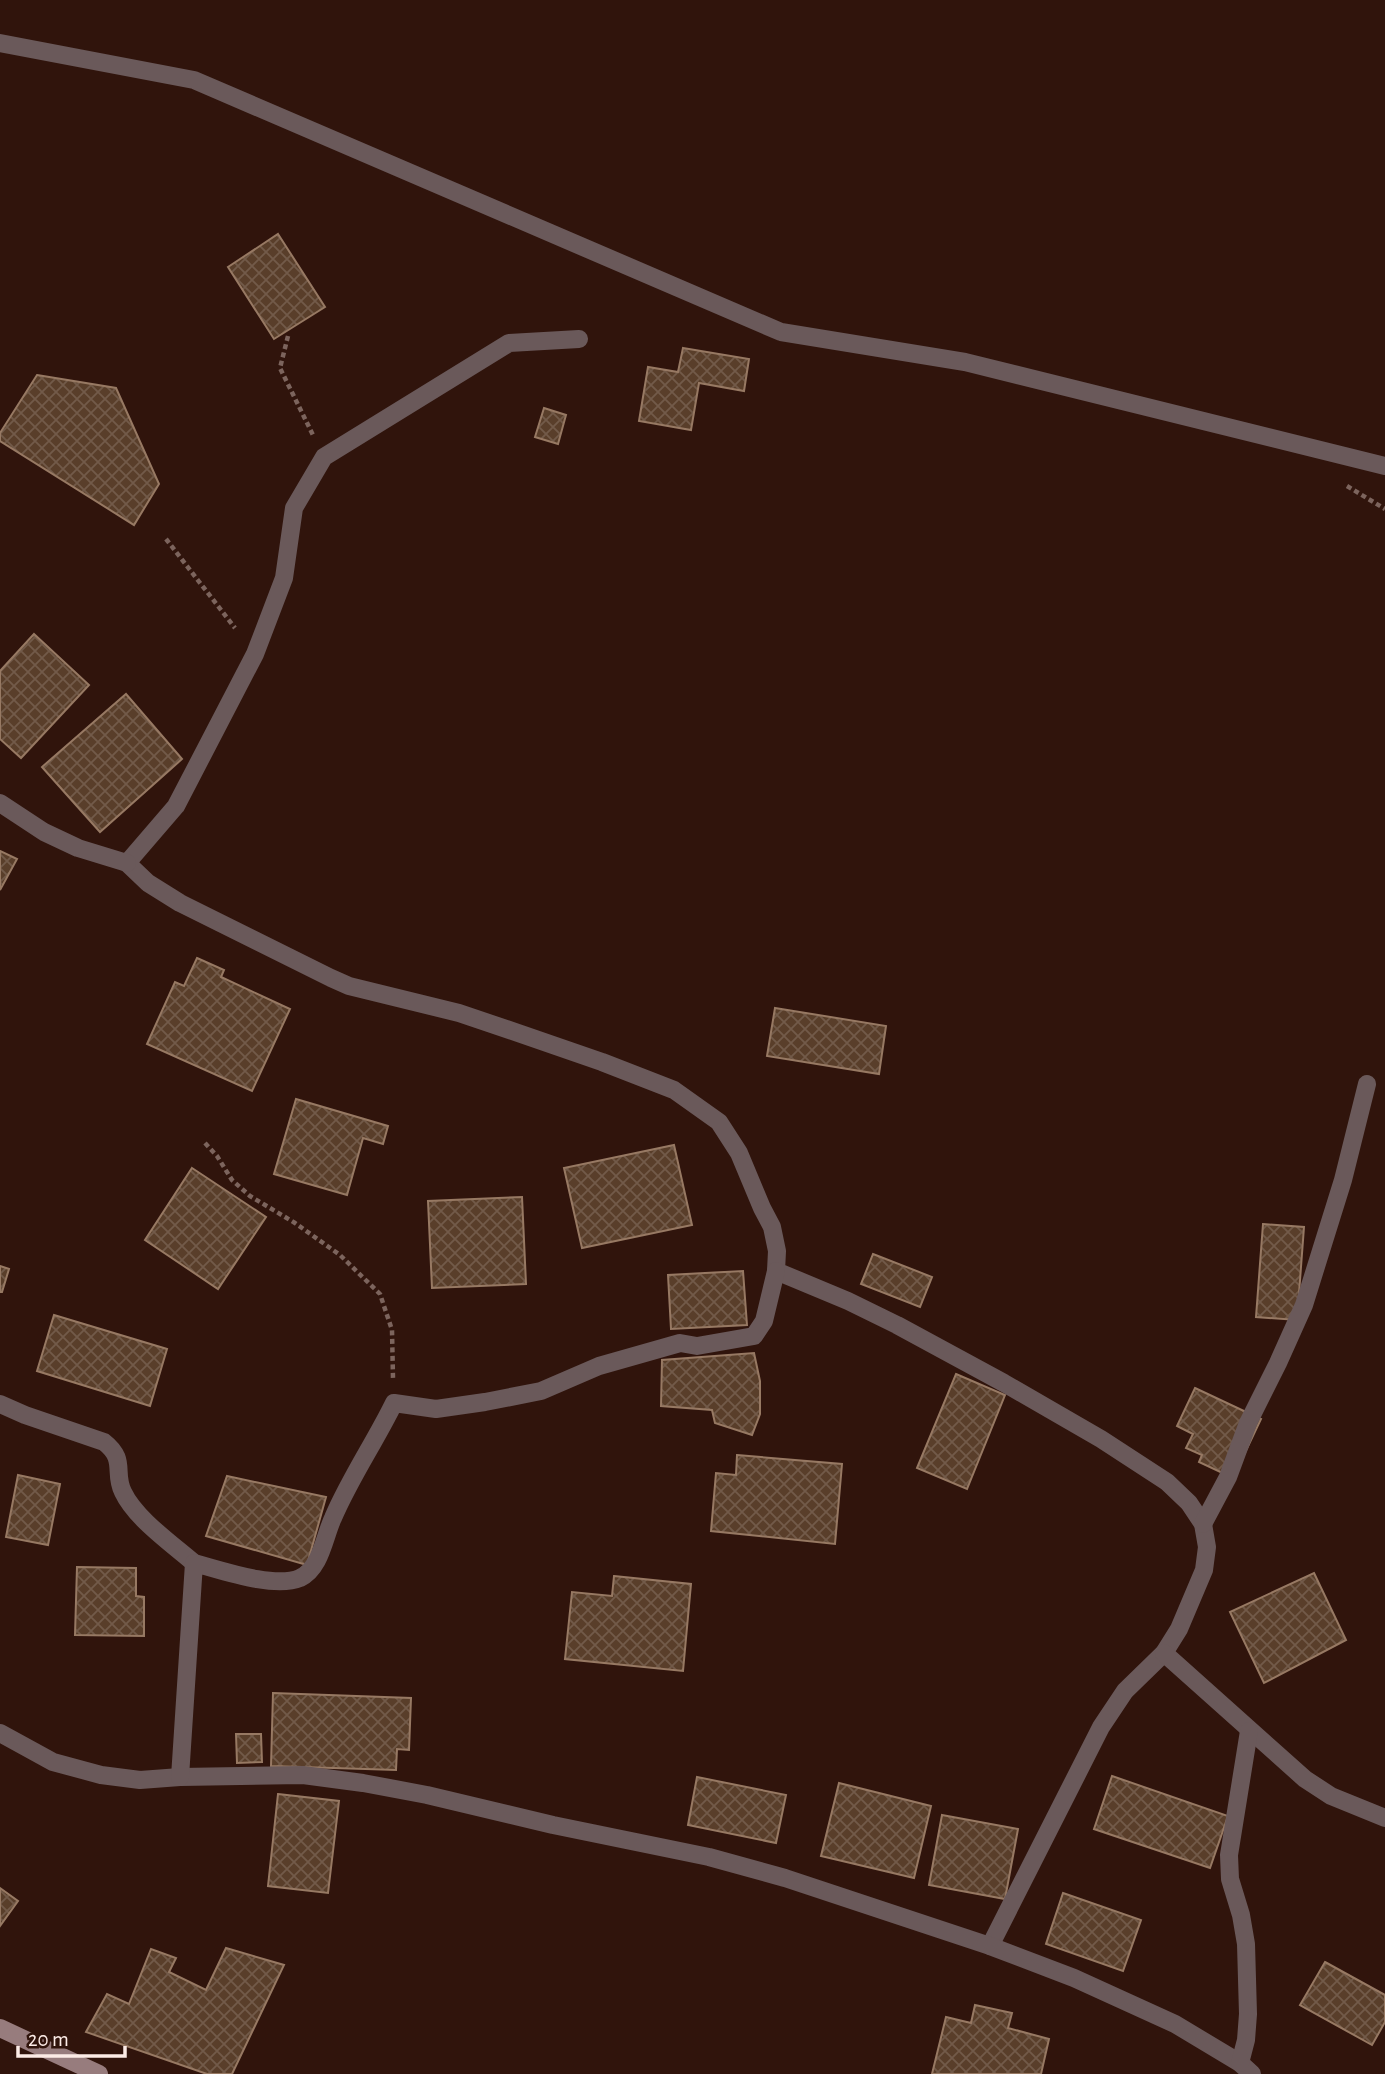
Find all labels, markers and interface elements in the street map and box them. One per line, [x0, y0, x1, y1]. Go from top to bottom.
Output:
scale bar [18, 2014, 124, 2058]
text: 20 m [28, 2029, 69, 2050]

